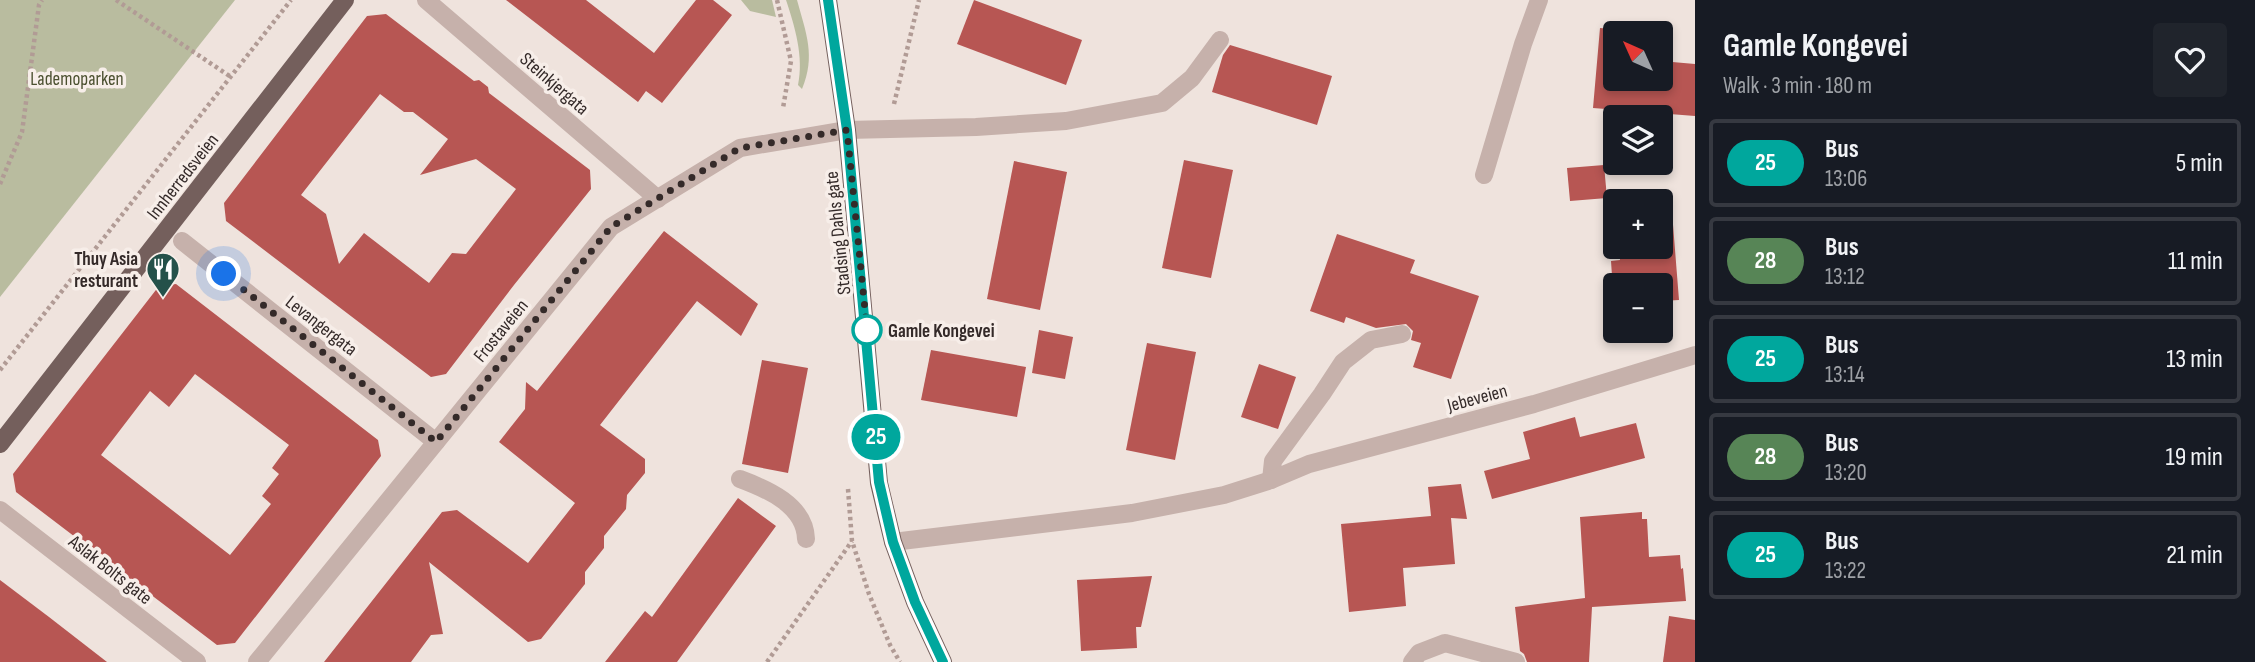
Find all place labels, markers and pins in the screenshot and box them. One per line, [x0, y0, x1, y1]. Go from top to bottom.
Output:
place label: Thuy Asia resturant [74, 248, 138, 293]
restaurant icon: Thuy Asia resturant [144, 250, 182, 299]
marker: Gamle Kongevei [852, 315, 882, 345]
place label: Gamle Kongevei [888, 320, 995, 343]

